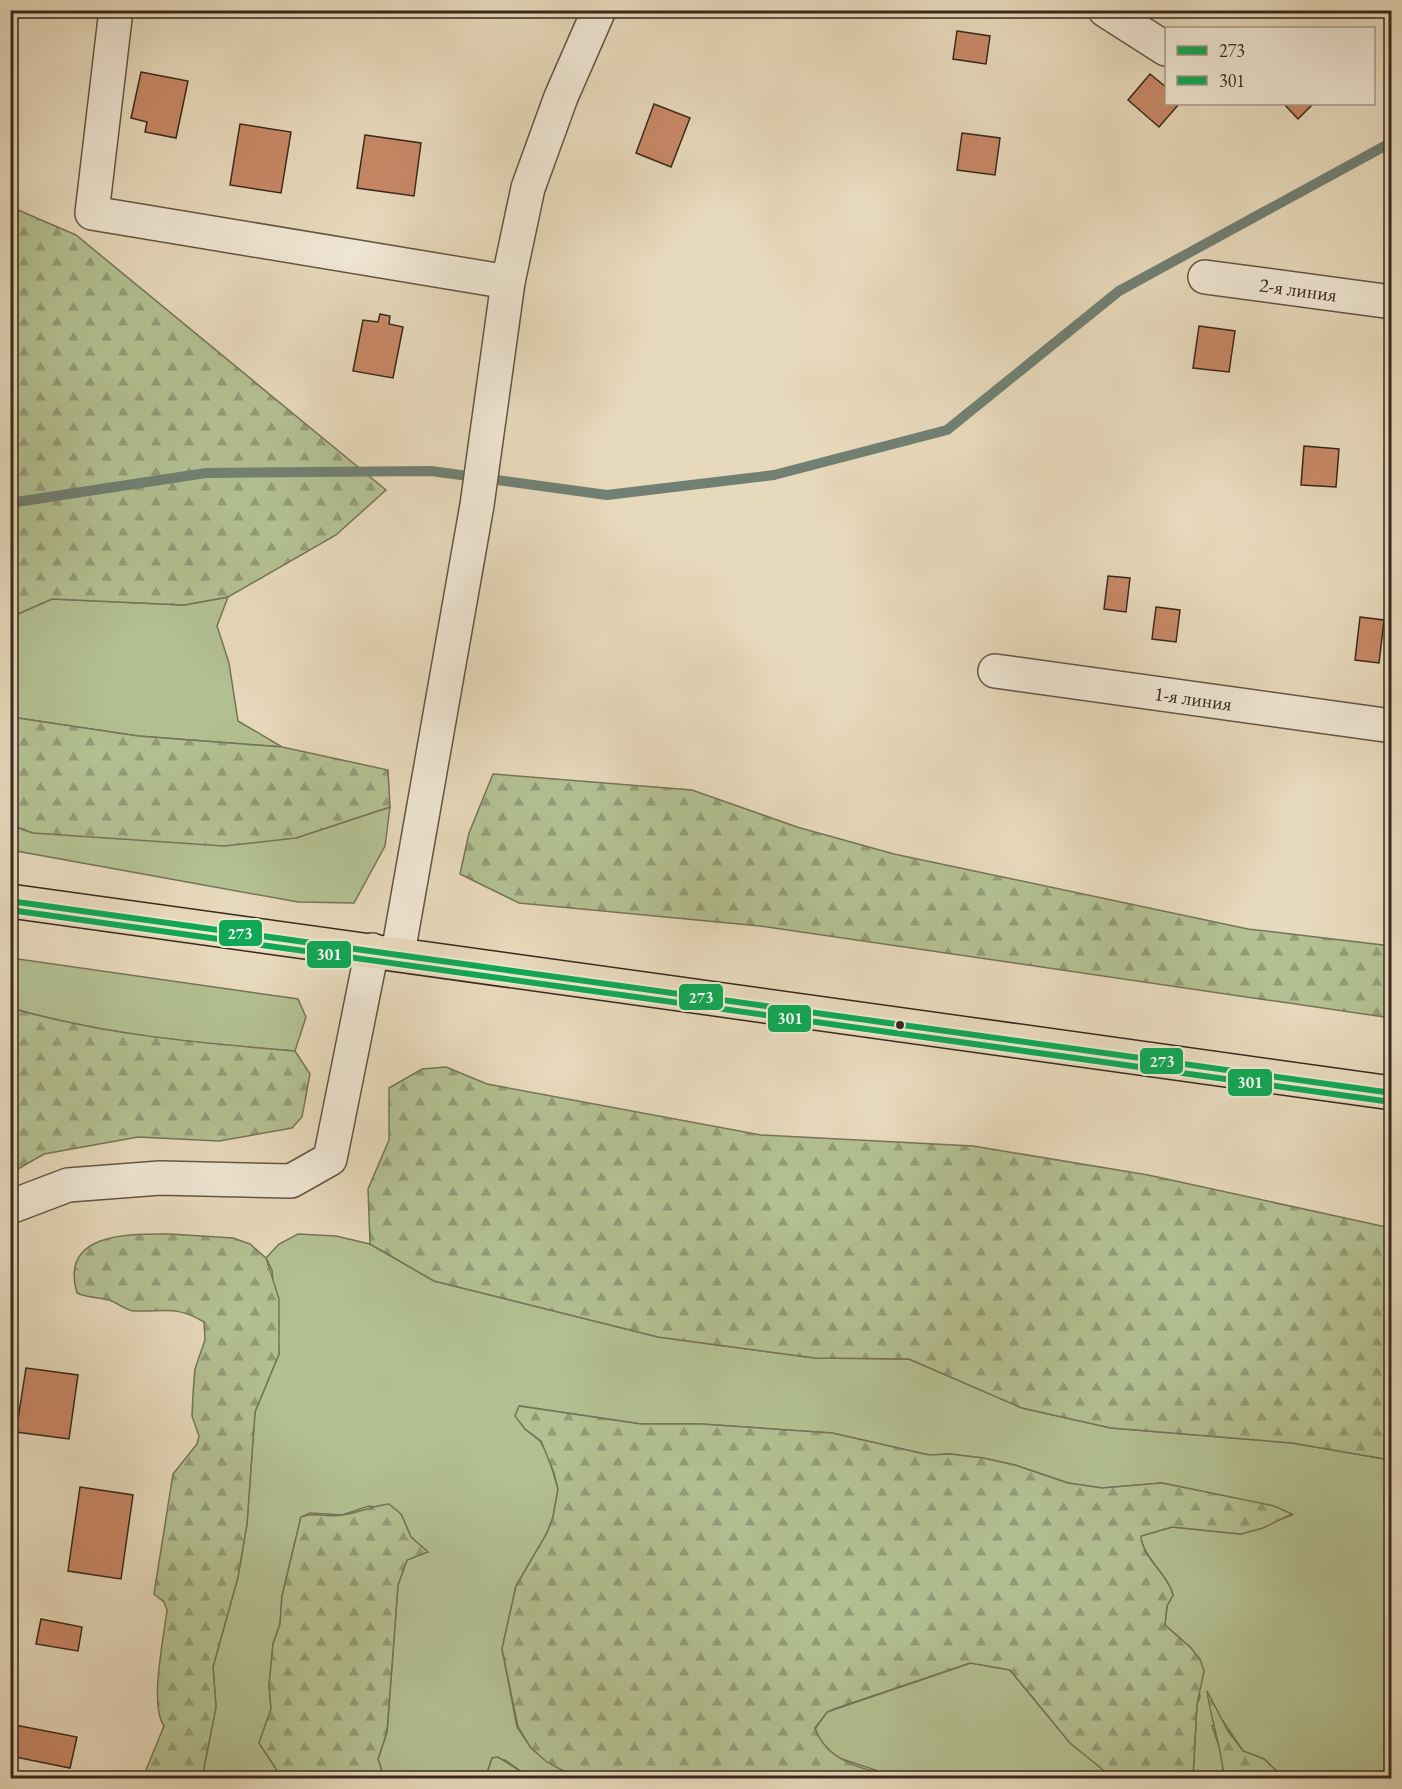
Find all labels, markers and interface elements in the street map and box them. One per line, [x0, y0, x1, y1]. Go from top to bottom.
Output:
legend [1165, 27, 1375, 105]
text: 273 [1219, 39, 1245, 62]
text: 301 [1219, 69, 1245, 92]
street label: 2-я линия [1258, 271, 1339, 308]
street label: 1-я линия [1153, 680, 1234, 717]
line badge: 273 [218, 919, 263, 947]
text: 273 [227, 923, 253, 944]
line badge: 301 [306, 940, 352, 969]
text: 301 [316, 944, 342, 965]
line badge: 273 [678, 983, 724, 1011]
text: 273 [688, 987, 714, 1008]
line badge: 301 [767, 1004, 812, 1033]
text: 301 [777, 1008, 803, 1029]
unlabelled marker [894, 1019, 906, 1031]
line badge: 273 [1139, 1047, 1184, 1075]
text: 273 [1149, 1051, 1175, 1072]
line badge: 301 [1227, 1068, 1273, 1097]
text: 301 [1237, 1072, 1263, 1093]

